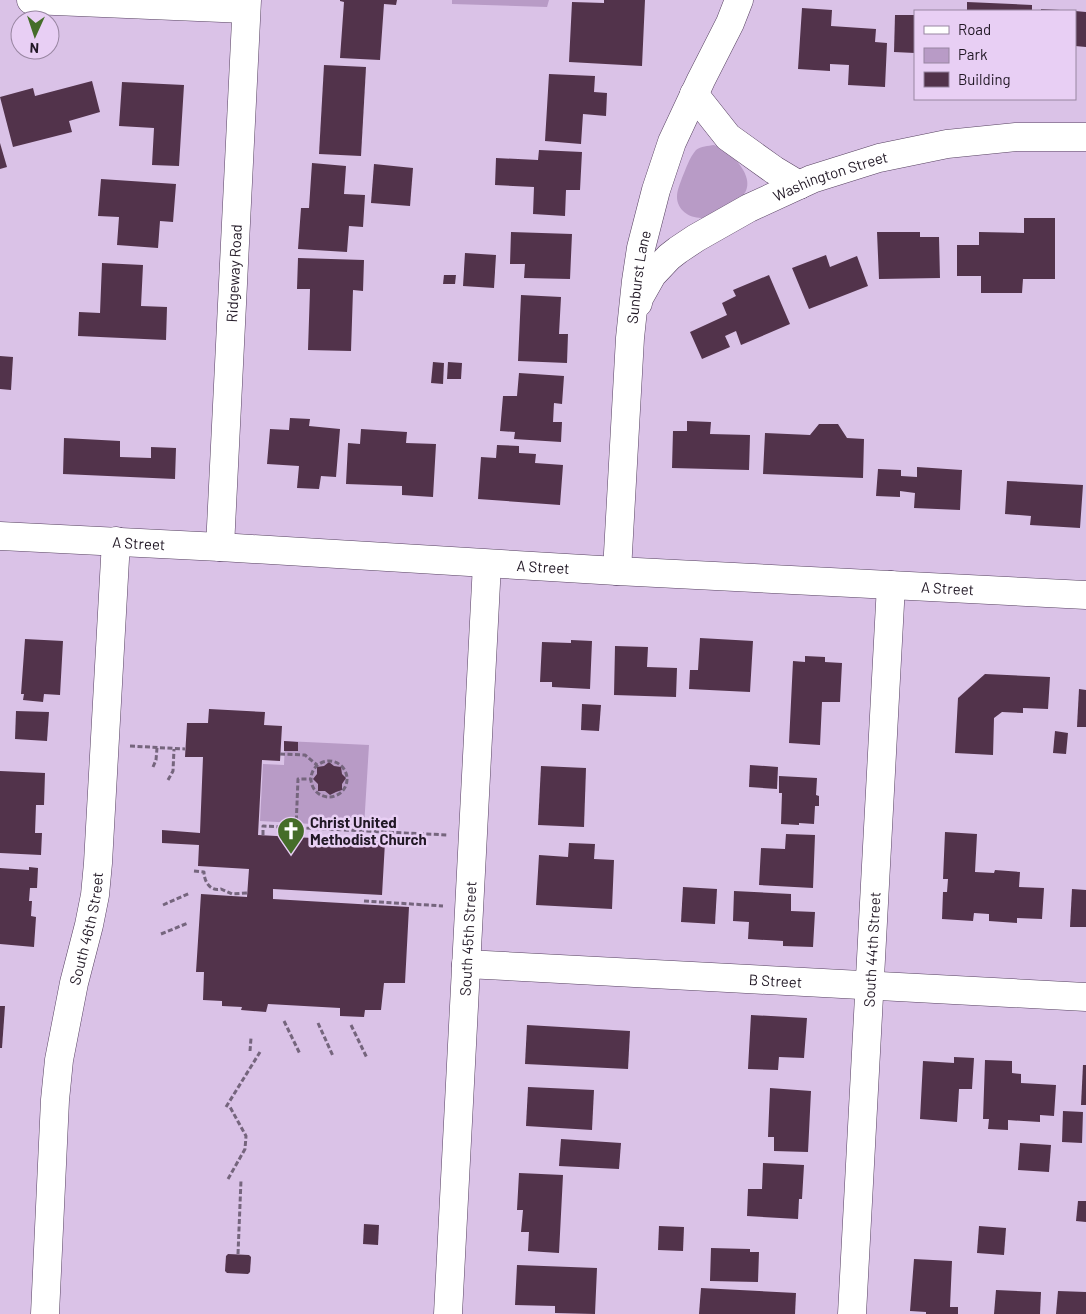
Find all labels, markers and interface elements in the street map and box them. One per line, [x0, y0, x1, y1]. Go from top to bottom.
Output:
north arrow [10, 10, 60, 60]
legend [914, 10, 1076, 100]
text: Road [958, 20, 991, 38]
text: N [29, 40, 39, 57]
text: Park [958, 45, 988, 63]
text: Building [958, 70, 1011, 88]
street label: Washington Street [770, 147, 889, 205]
street label: Ridgeway Road [222, 224, 245, 323]
street label: Sunburst Lane [623, 228, 654, 325]
street label: A Street [112, 533, 166, 553]
street label: A Street [516, 556, 570, 577]
street label: A Street [921, 578, 975, 598]
place label: Christ United Methodist Church [310, 813, 427, 848]
church icon: Christ United Methodist Church [276, 816, 306, 855]
street label: South 46th Street [65, 871, 106, 987]
street label: South 45th Street [456, 881, 480, 996]
street label: South 44th Street [859, 891, 884, 1008]
street label: B Street [748, 970, 803, 991]

